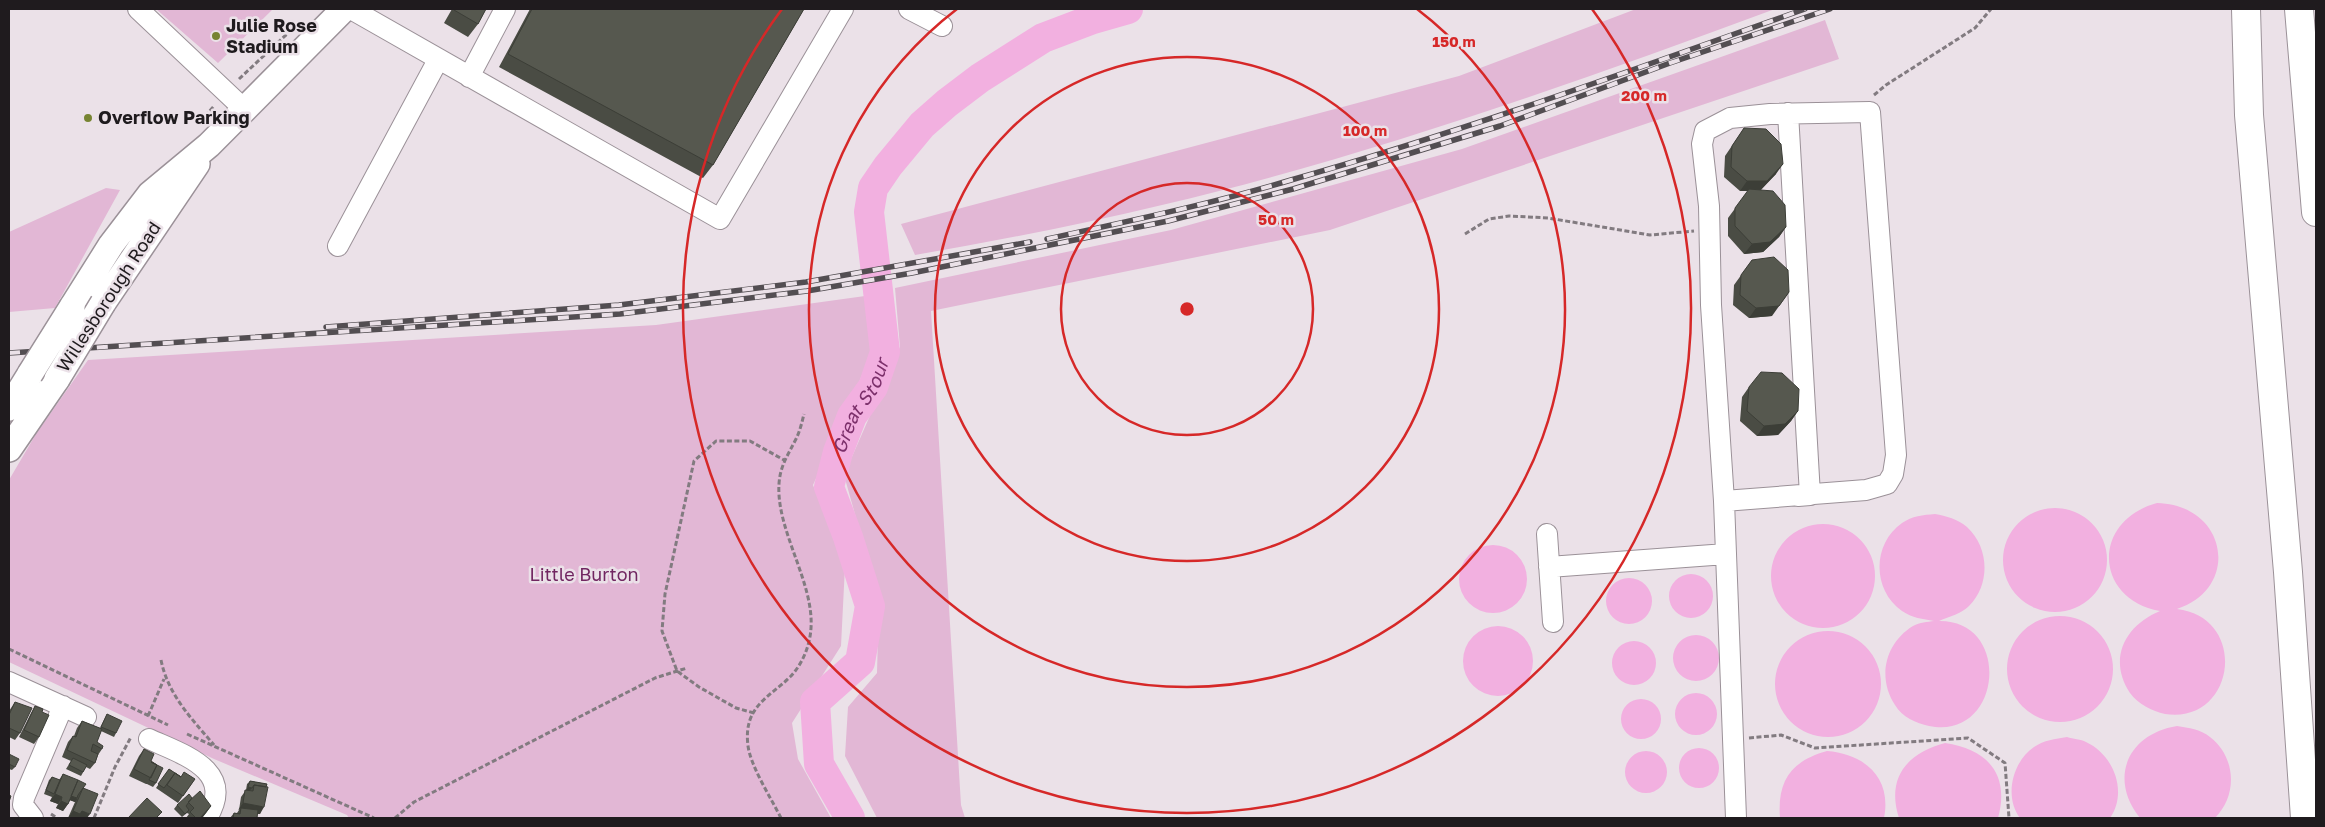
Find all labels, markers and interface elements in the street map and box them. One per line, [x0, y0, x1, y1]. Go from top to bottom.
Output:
place label: Julie Rose Stadium [226, 14, 317, 57]
marker: Julie Rose Stadium [210, 30, 222, 42]
text: 150 m [1432, 32, 1476, 50]
text: 200 m [1621, 86, 1667, 104]
place label: Overflow Parking [98, 106, 250, 128]
marker: Overflow Parking [82, 112, 94, 124]
text: 100 m [1343, 121, 1387, 139]
text: 50 m [1258, 210, 1294, 228]
street label: Willesborough Road [51, 217, 165, 376]
centre of rings [1178, 300, 1196, 318]
water label: Great Stour [827, 353, 894, 457]
park label: Little Burton [529, 563, 639, 585]

